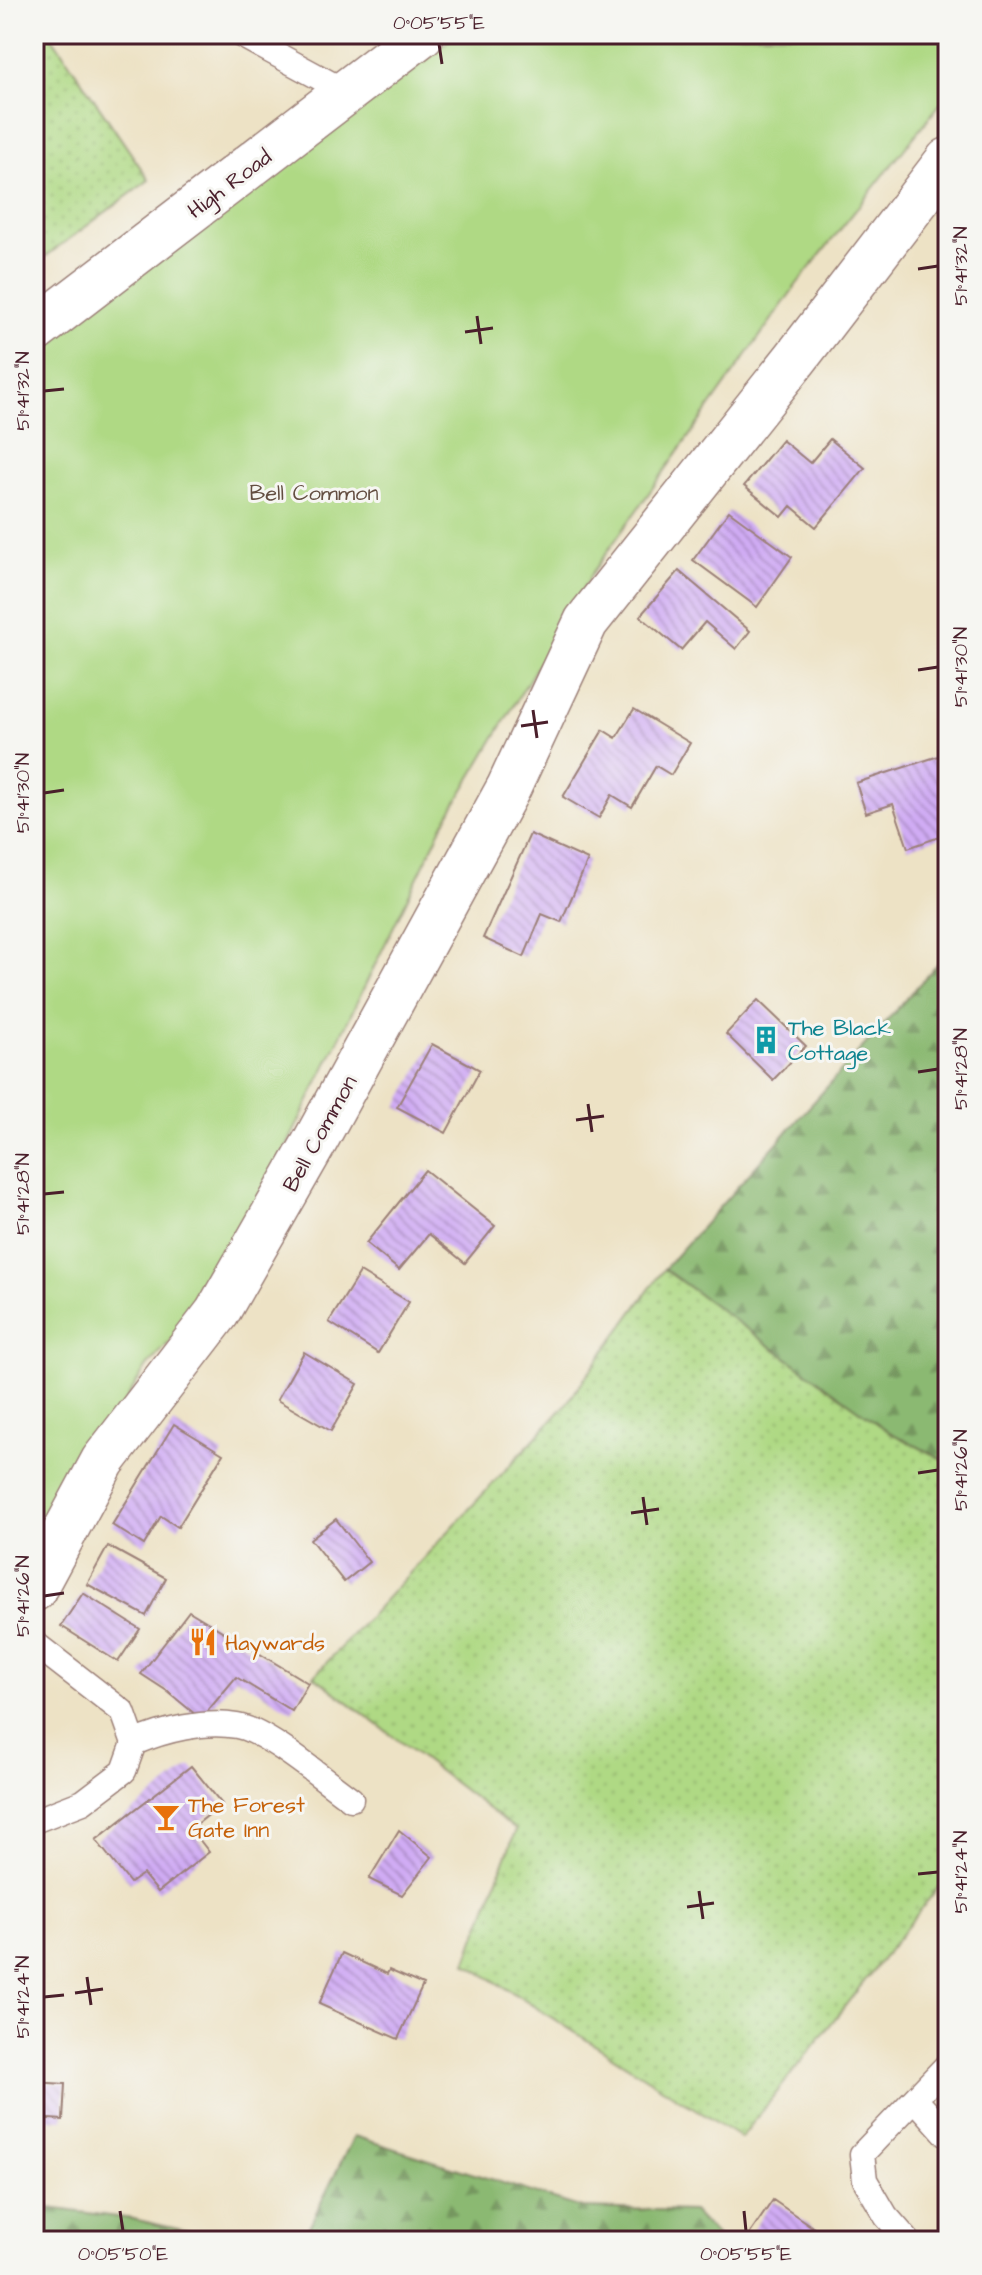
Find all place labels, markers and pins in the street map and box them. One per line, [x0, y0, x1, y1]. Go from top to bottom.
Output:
place label: The Black Cottage [788, 1013, 892, 1070]
building icon: The Black Cottage [751, 1025, 781, 1055]
restaurant icon: Haywards [188, 1627, 218, 1657]
place label: Haywards [225, 1628, 325, 1660]
place label: The Forest Gate Inn [188, 1790, 305, 1846]
bar icon: The Forest Gate Inn [151, 1802, 181, 1832]

